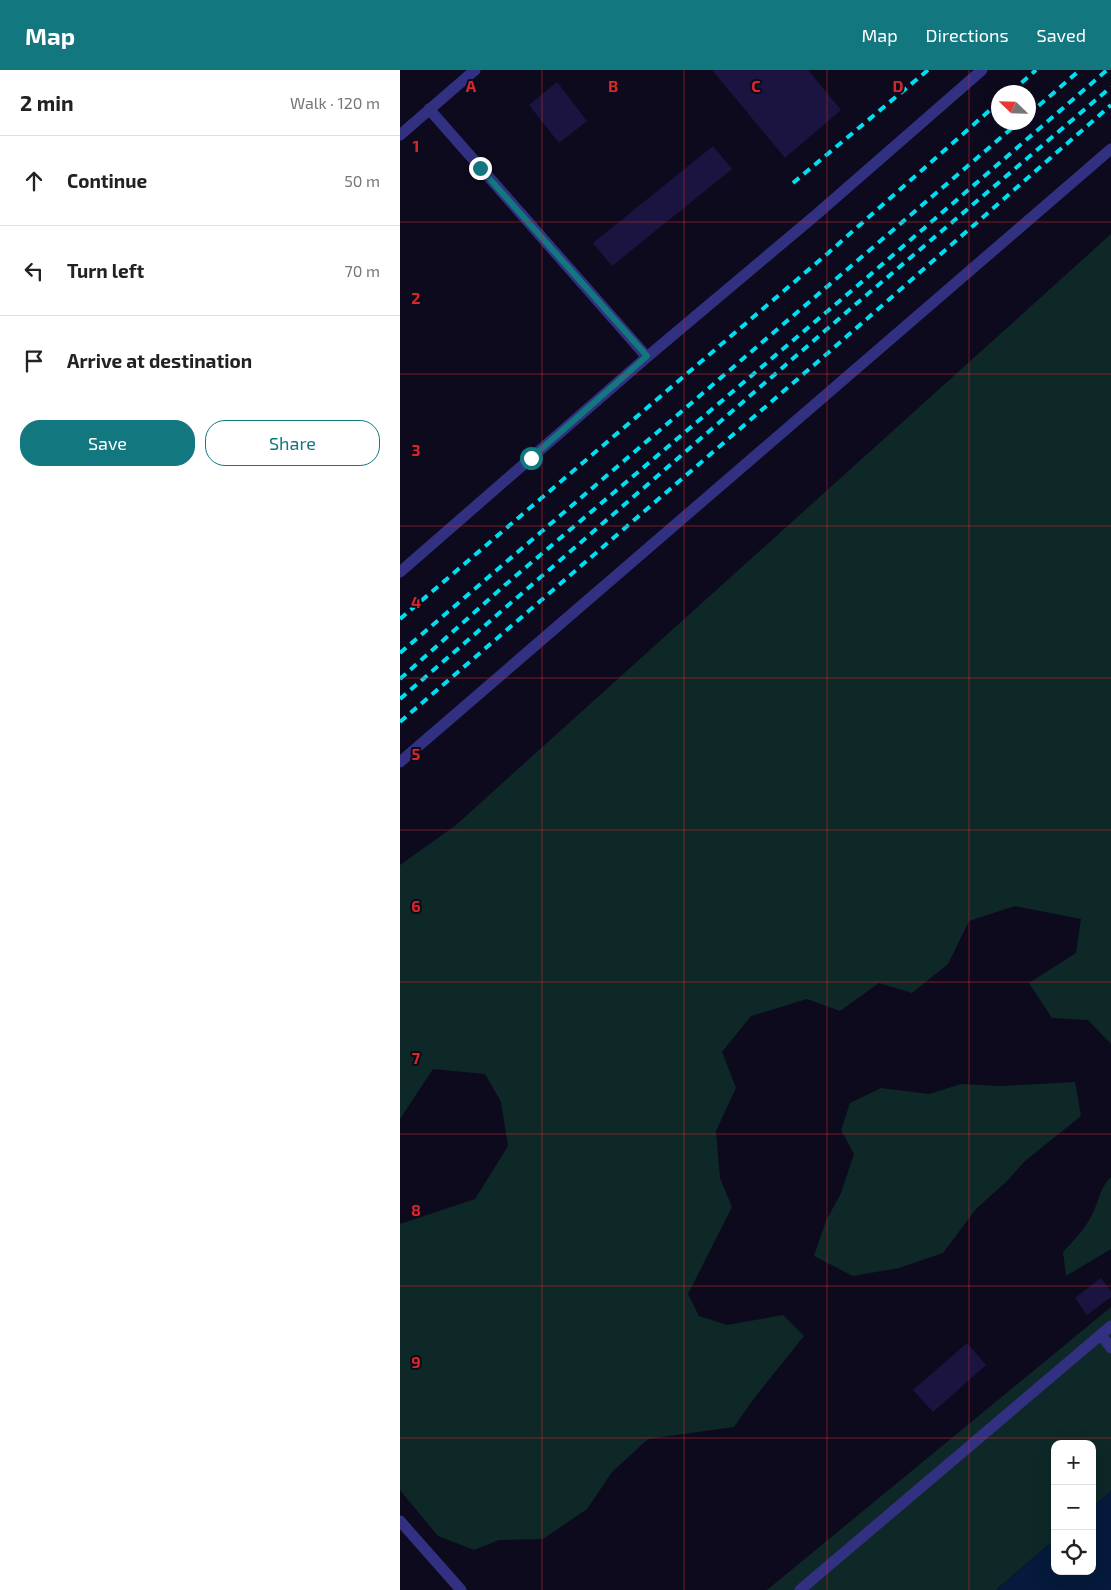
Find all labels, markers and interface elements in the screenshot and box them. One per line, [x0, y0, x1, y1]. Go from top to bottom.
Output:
text: Map [25, 21, 75, 50]
text: Map [861, 24, 898, 46]
text: Directions [926, 24, 1009, 46]
text: Saved [1037, 24, 1086, 46]
text: A [466, 76, 477, 95]
text: B [608, 76, 618, 95]
text: C [751, 76, 761, 95]
text: D [893, 76, 904, 95]
north arrow [991, 85, 1036, 130]
text: 2 min [20, 90, 74, 115]
text: Walk · 120 m [290, 93, 380, 112]
text: 1 [413, 136, 419, 155]
route end [469, 157, 492, 180]
icon: ahead [20, 167, 48, 195]
text: Continue [67, 169, 147, 192]
text: 50 m [344, 171, 380, 190]
icon: left [20, 257, 48, 285]
text: Turn left [67, 259, 144, 282]
text: 70 m [345, 261, 380, 280]
text: 2 [411, 288, 421, 307]
icon: arrive [20, 347, 48, 375]
text: Arrive at destination [67, 349, 252, 372]
button: Save [20, 420, 195, 466]
button: Share [205, 420, 380, 466]
text: 3 [411, 440, 421, 459]
route start [520, 447, 543, 470]
text: 4 [411, 592, 421, 611]
text: 5 [412, 744, 421, 763]
text: 6 [411, 896, 421, 915]
text: 7 [412, 1048, 421, 1067]
text: 8 [411, 1200, 421, 1219]
text: 9 [411, 1352, 421, 1371]
map controls [1051, 1440, 1096, 1575]
button: + [1051, 1440, 1096, 1485]
button: − [1051, 1485, 1096, 1530]
button: locate [1051, 1530, 1096, 1575]

